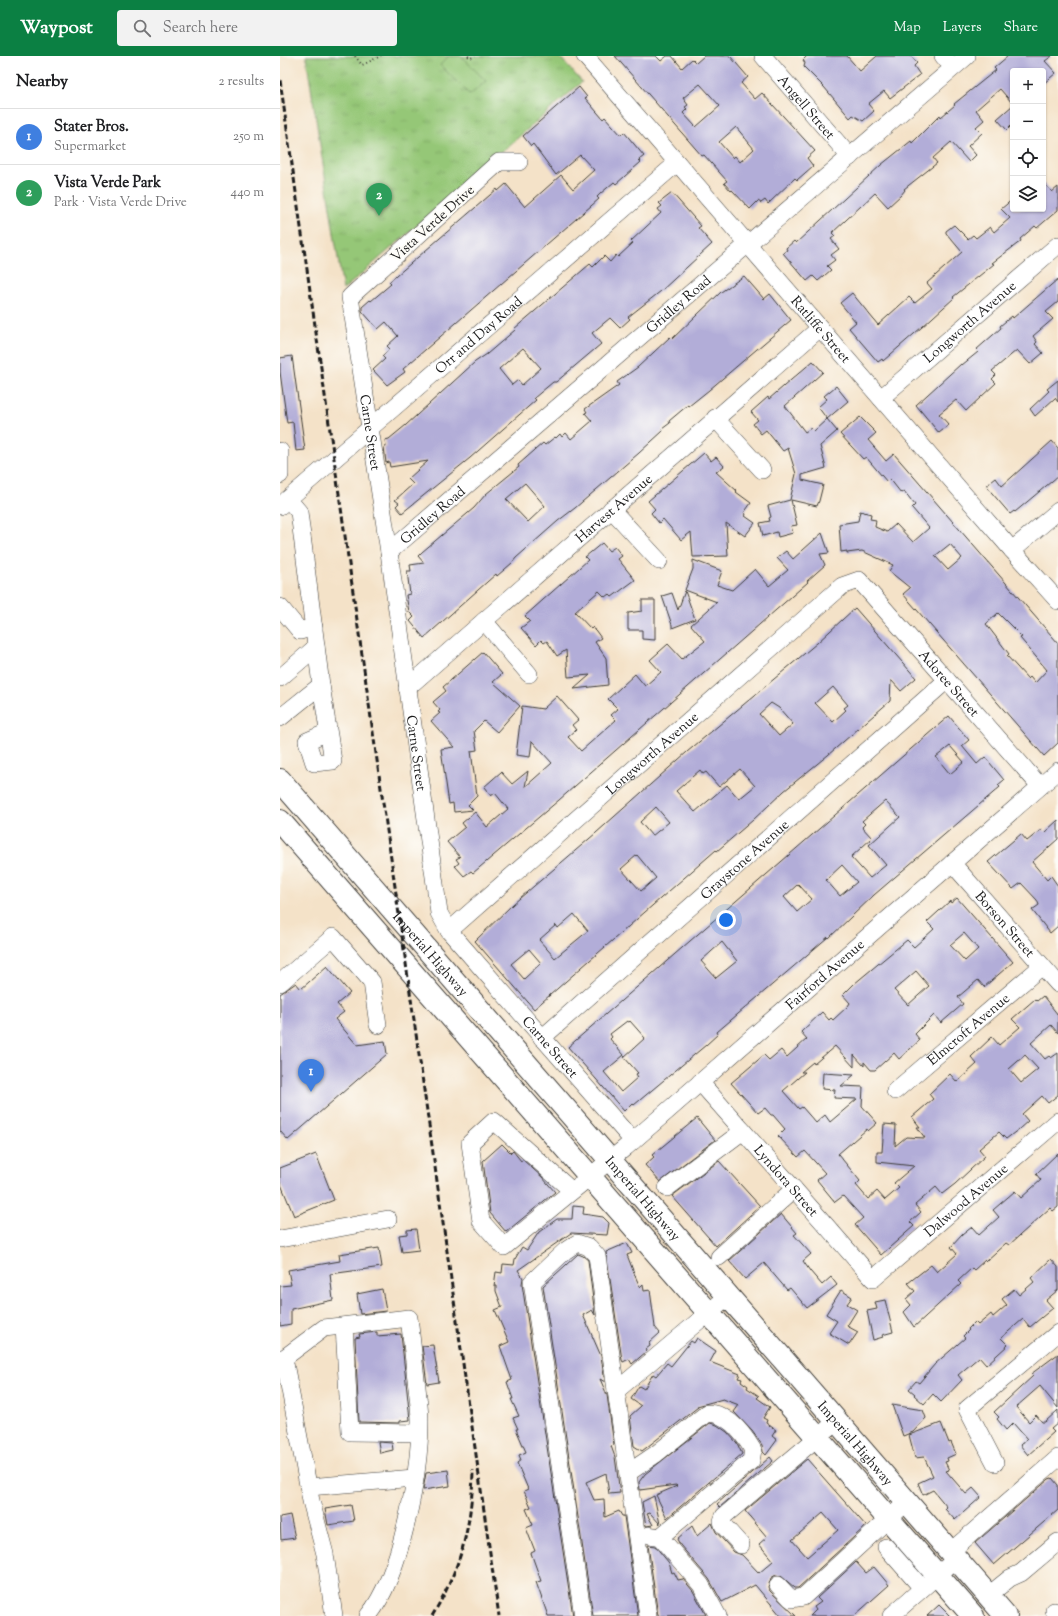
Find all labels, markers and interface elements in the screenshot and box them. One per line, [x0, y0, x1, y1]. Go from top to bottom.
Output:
search box [117, 10, 397, 46]
text: Waypost [20, 15, 93, 42]
icon: search [131, 17, 153, 39]
text: Search here [163, 18, 238, 39]
text: Map [894, 18, 921, 38]
text: Layers [943, 18, 981, 38]
text: Share [1003, 18, 1038, 38]
map controls [1010, 68, 1046, 212]
button: + [1010, 68, 1046, 104]
text: Nearby [16, 70, 68, 94]
street label: Angell Street [772, 71, 839, 145]
text: 2 results [219, 73, 264, 91]
button: − [1010, 104, 1046, 140]
text: Stater Bros. [54, 117, 129, 138]
text: 1 [27, 128, 31, 146]
text: 250 m [233, 128, 264, 146]
text: Supermarket [54, 138, 126, 156]
button: locate [1010, 140, 1046, 176]
text: Vista Verde Park [54, 173, 161, 194]
button: layers [1010, 176, 1046, 212]
street label: Vista Verde Drive [387, 181, 480, 268]
pin: 2 [366, 183, 392, 216]
text: 2 [26, 184, 32, 202]
text: 440 m [231, 184, 264, 202]
text: Park · Vista Verde Drive [54, 194, 187, 212]
street label: Gridley Road [643, 272, 716, 339]
street label: Longworth Avenue [920, 277, 1022, 369]
street label: Ratliffe Street [785, 292, 854, 369]
street label: Orr and Day Road [431, 293, 528, 380]
street label: Carne Street [353, 393, 384, 472]
street label: Harvest Avenue [572, 470, 658, 549]
street label: Gridley Road [397, 483, 471, 550]
street label: Adoree Street [913, 646, 983, 722]
street label: Longworth Avenue [603, 708, 704, 800]
street label: Carne Street [400, 714, 430, 793]
street label: Graystone Avenue [697, 816, 794, 905]
street label: Borson Street [969, 888, 1039, 963]
street label: Imperial Highway [387, 908, 472, 1002]
your location [716, 910, 736, 930]
street label: Fairford Avenue [782, 936, 870, 1015]
street label: Elmcroft Avenue [924, 990, 1015, 1071]
street label: Carne Street [516, 1013, 582, 1084]
pin: 1 [298, 1059, 324, 1092]
street label: Lyndora Street [748, 1142, 822, 1222]
street label: Imperial Highway [599, 1153, 684, 1246]
street label: Dalwood Avenue [921, 1160, 1013, 1243]
street label: Imperial Highway [812, 1397, 897, 1491]

